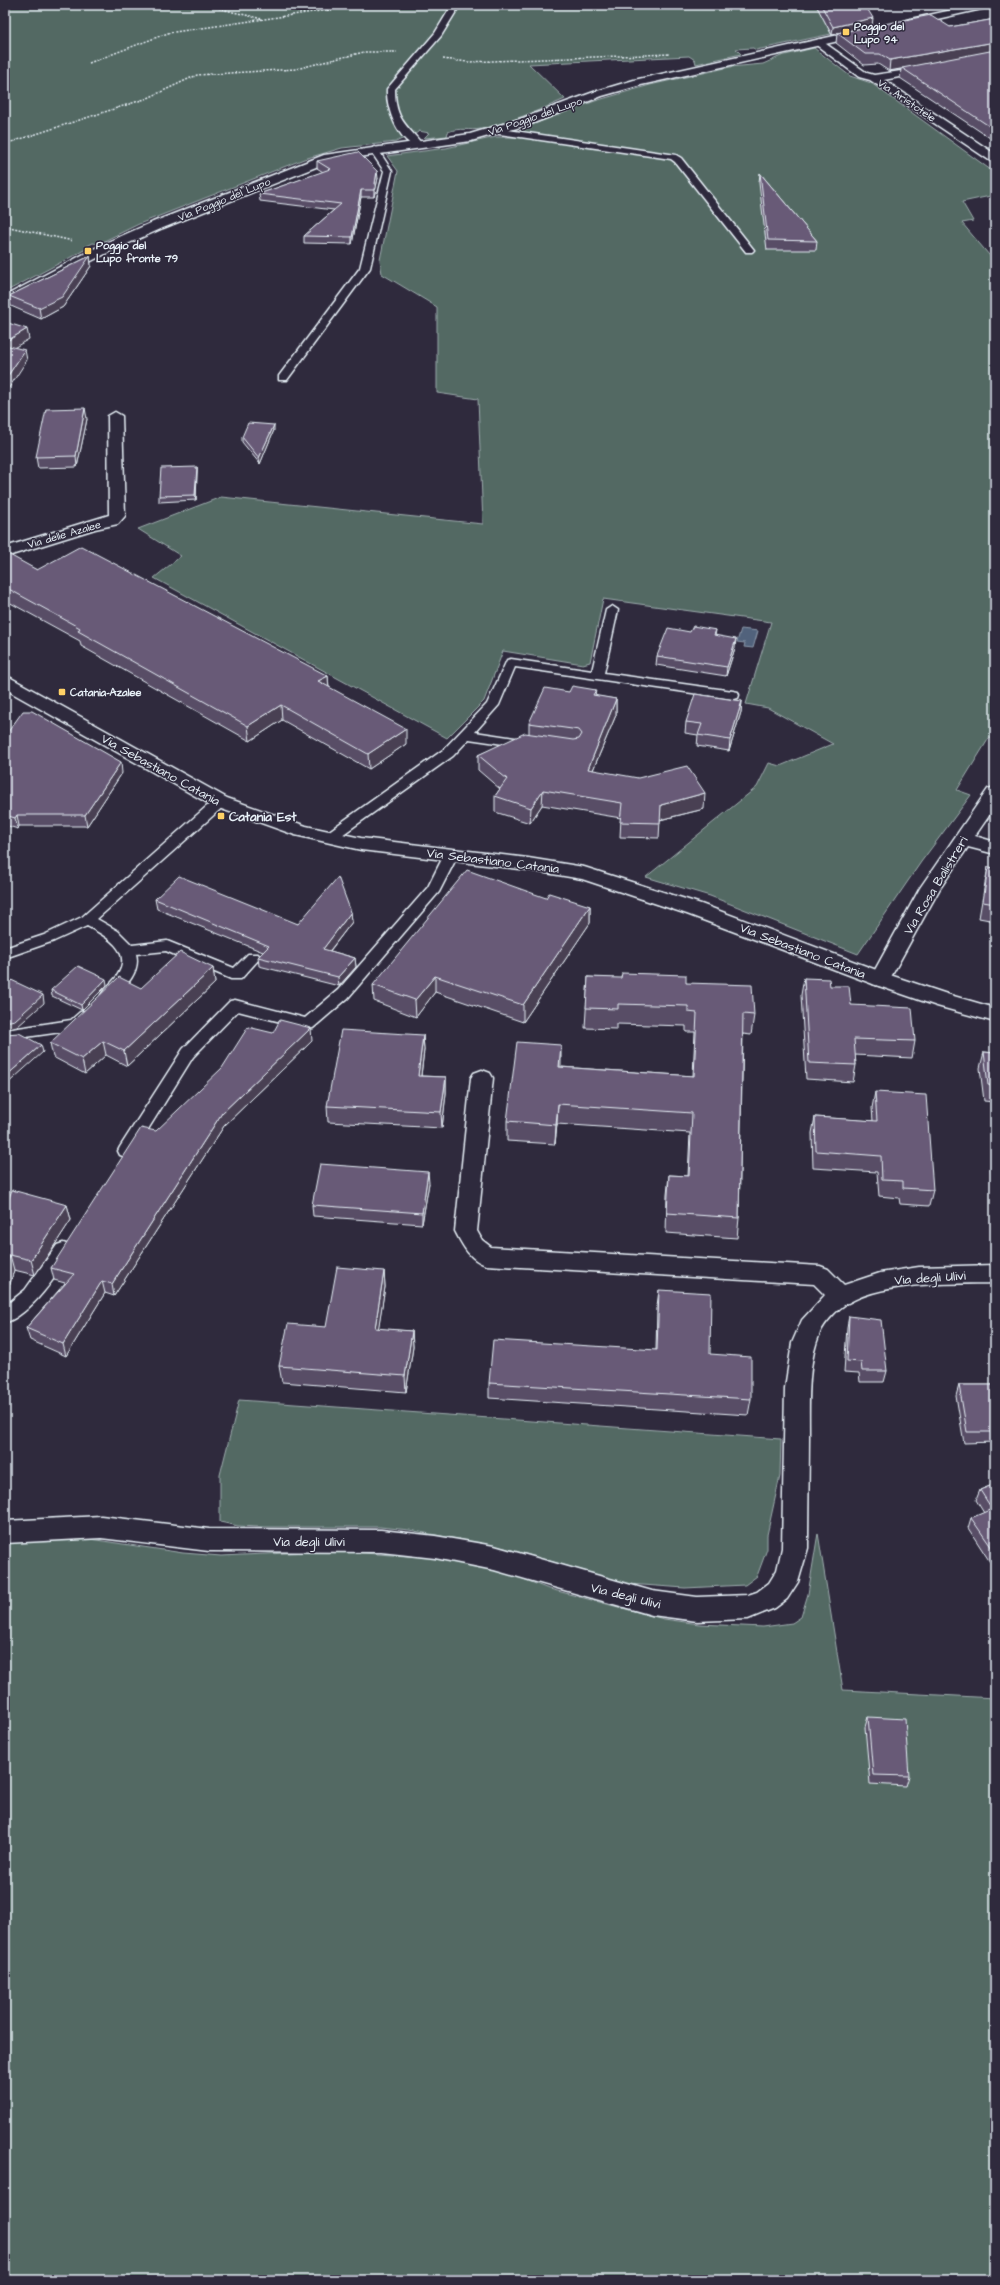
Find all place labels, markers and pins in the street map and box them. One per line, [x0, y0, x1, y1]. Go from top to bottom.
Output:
place label: Poggio del Lupo 94 [854, 19, 904, 48]
marker: Poggio del Lupo 94 [841, 27, 851, 37]
place label: Poggio del Lupo fronte 79 [96, 238, 178, 267]
marker: Poggio del Lupo fronte 79 [83, 246, 93, 256]
place label: Catania-Azalee [70, 685, 141, 700]
marker: Catania-Azalee [57, 687, 67, 697]
place label: Catania Est [229, 808, 297, 826]
marker: Catania Est [216, 811, 226, 821]

